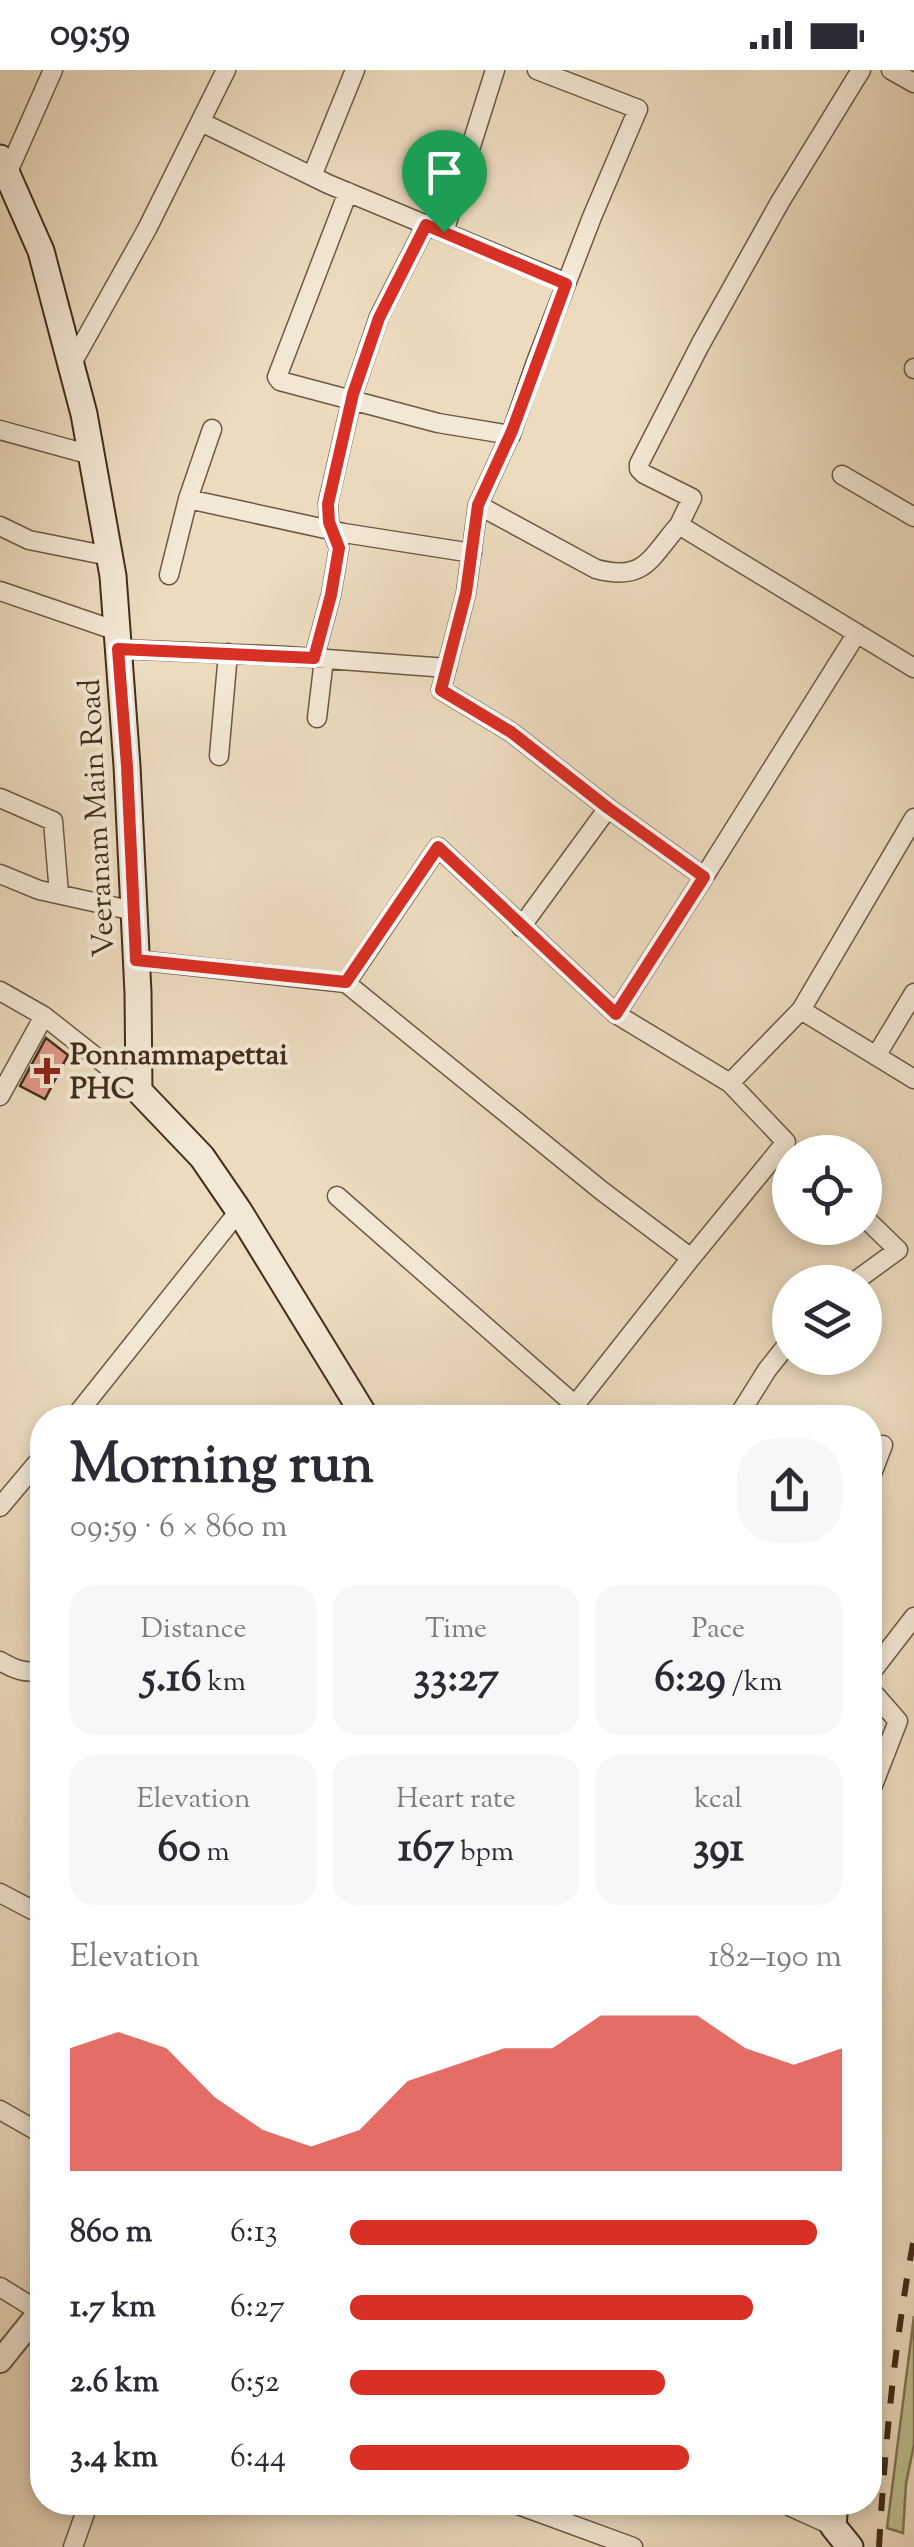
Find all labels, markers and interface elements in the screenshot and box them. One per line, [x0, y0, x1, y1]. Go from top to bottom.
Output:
text: 09:59 [50, 8, 130, 62]
pin [402, 130, 487, 233]
icon: arrive [417, 145, 472, 200]
street label: Veeranam Main Road [70, 678, 127, 958]
place label: Ponnammapettai PHC [70, 1035, 288, 1112]
marker: Ponnammapettai PHC [34, 1058, 60, 1084]
map controls [772, 1135, 882, 1375]
button: locate [772, 1135, 882, 1245]
button: layers [772, 1265, 882, 1375]
text: Morning run [70, 1428, 374, 1507]
button: share [737, 1438, 842, 1543]
text: 09:59 · 6 × 860 m [70, 1505, 288, 1551]
text: Distance [141, 1610, 246, 1650]
text: Time [425, 1610, 487, 1650]
text: Pace [692, 1610, 745, 1650]
text: 5.16 [141, 1650, 202, 1710]
text: 33:27 [413, 1650, 499, 1710]
text: 6:29 [654, 1650, 726, 1710]
text: km [202, 1663, 246, 1703]
text: /km [726, 1663, 782, 1703]
text: Elevation [137, 1780, 250, 1820]
text: Heart rate [396, 1780, 516, 1820]
text: kcal [694, 1780, 742, 1820]
text: 60 [158, 1820, 201, 1880]
text: 167 [398, 1820, 454, 1880]
text: 391 [693, 1820, 744, 1880]
text: m [201, 1833, 230, 1873]
text: bpm [454, 1833, 514, 1873]
text: Elevation [70, 1935, 200, 1981]
text: 182–190 m [708, 1935, 842, 1981]
text: 860 m [70, 2210, 152, 2256]
text: 6:13 [230, 2210, 278, 2256]
text: 1.7 km [70, 2285, 156, 2331]
text: 6:27 [230, 2285, 285, 2331]
text: 2.6 km [70, 2360, 159, 2406]
text: 6:52 [230, 2360, 280, 2406]
text: 3.4 km [70, 2435, 158, 2481]
text: 6:44 [230, 2435, 286, 2481]

